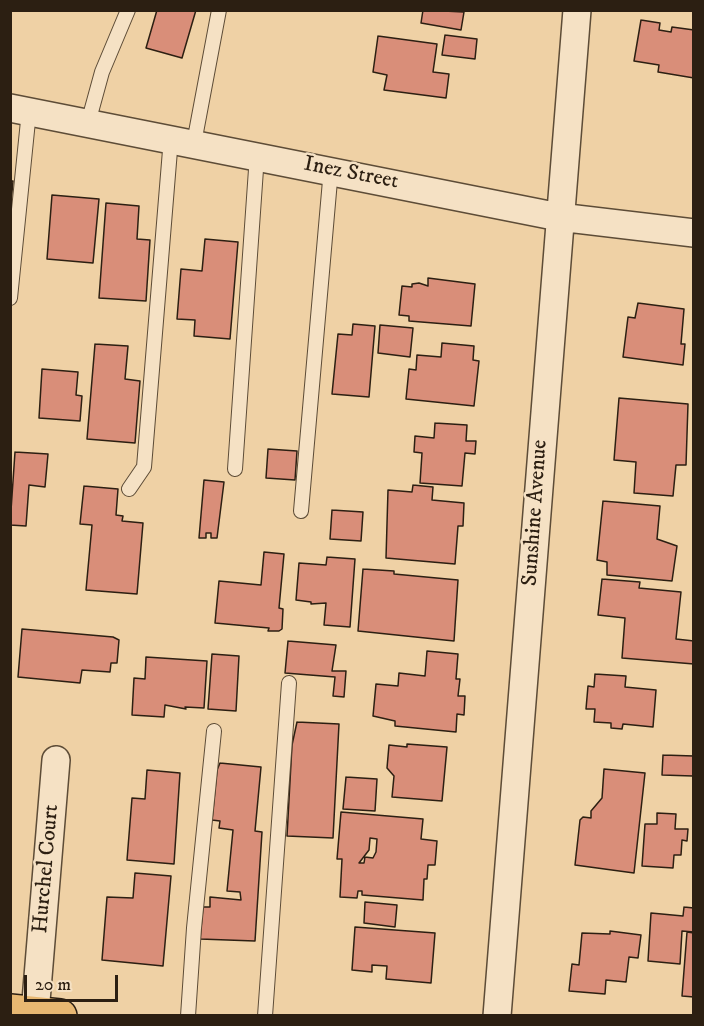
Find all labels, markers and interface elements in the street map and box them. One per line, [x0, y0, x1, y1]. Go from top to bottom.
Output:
street label: Inez Street [301, 152, 401, 196]
street label: Sunshine Avenue [518, 439, 554, 587]
street label: Hurchel Court [28, 803, 66, 935]
scale bar [27, 963, 122, 1001]
text: 20 m [35, 974, 71, 996]

